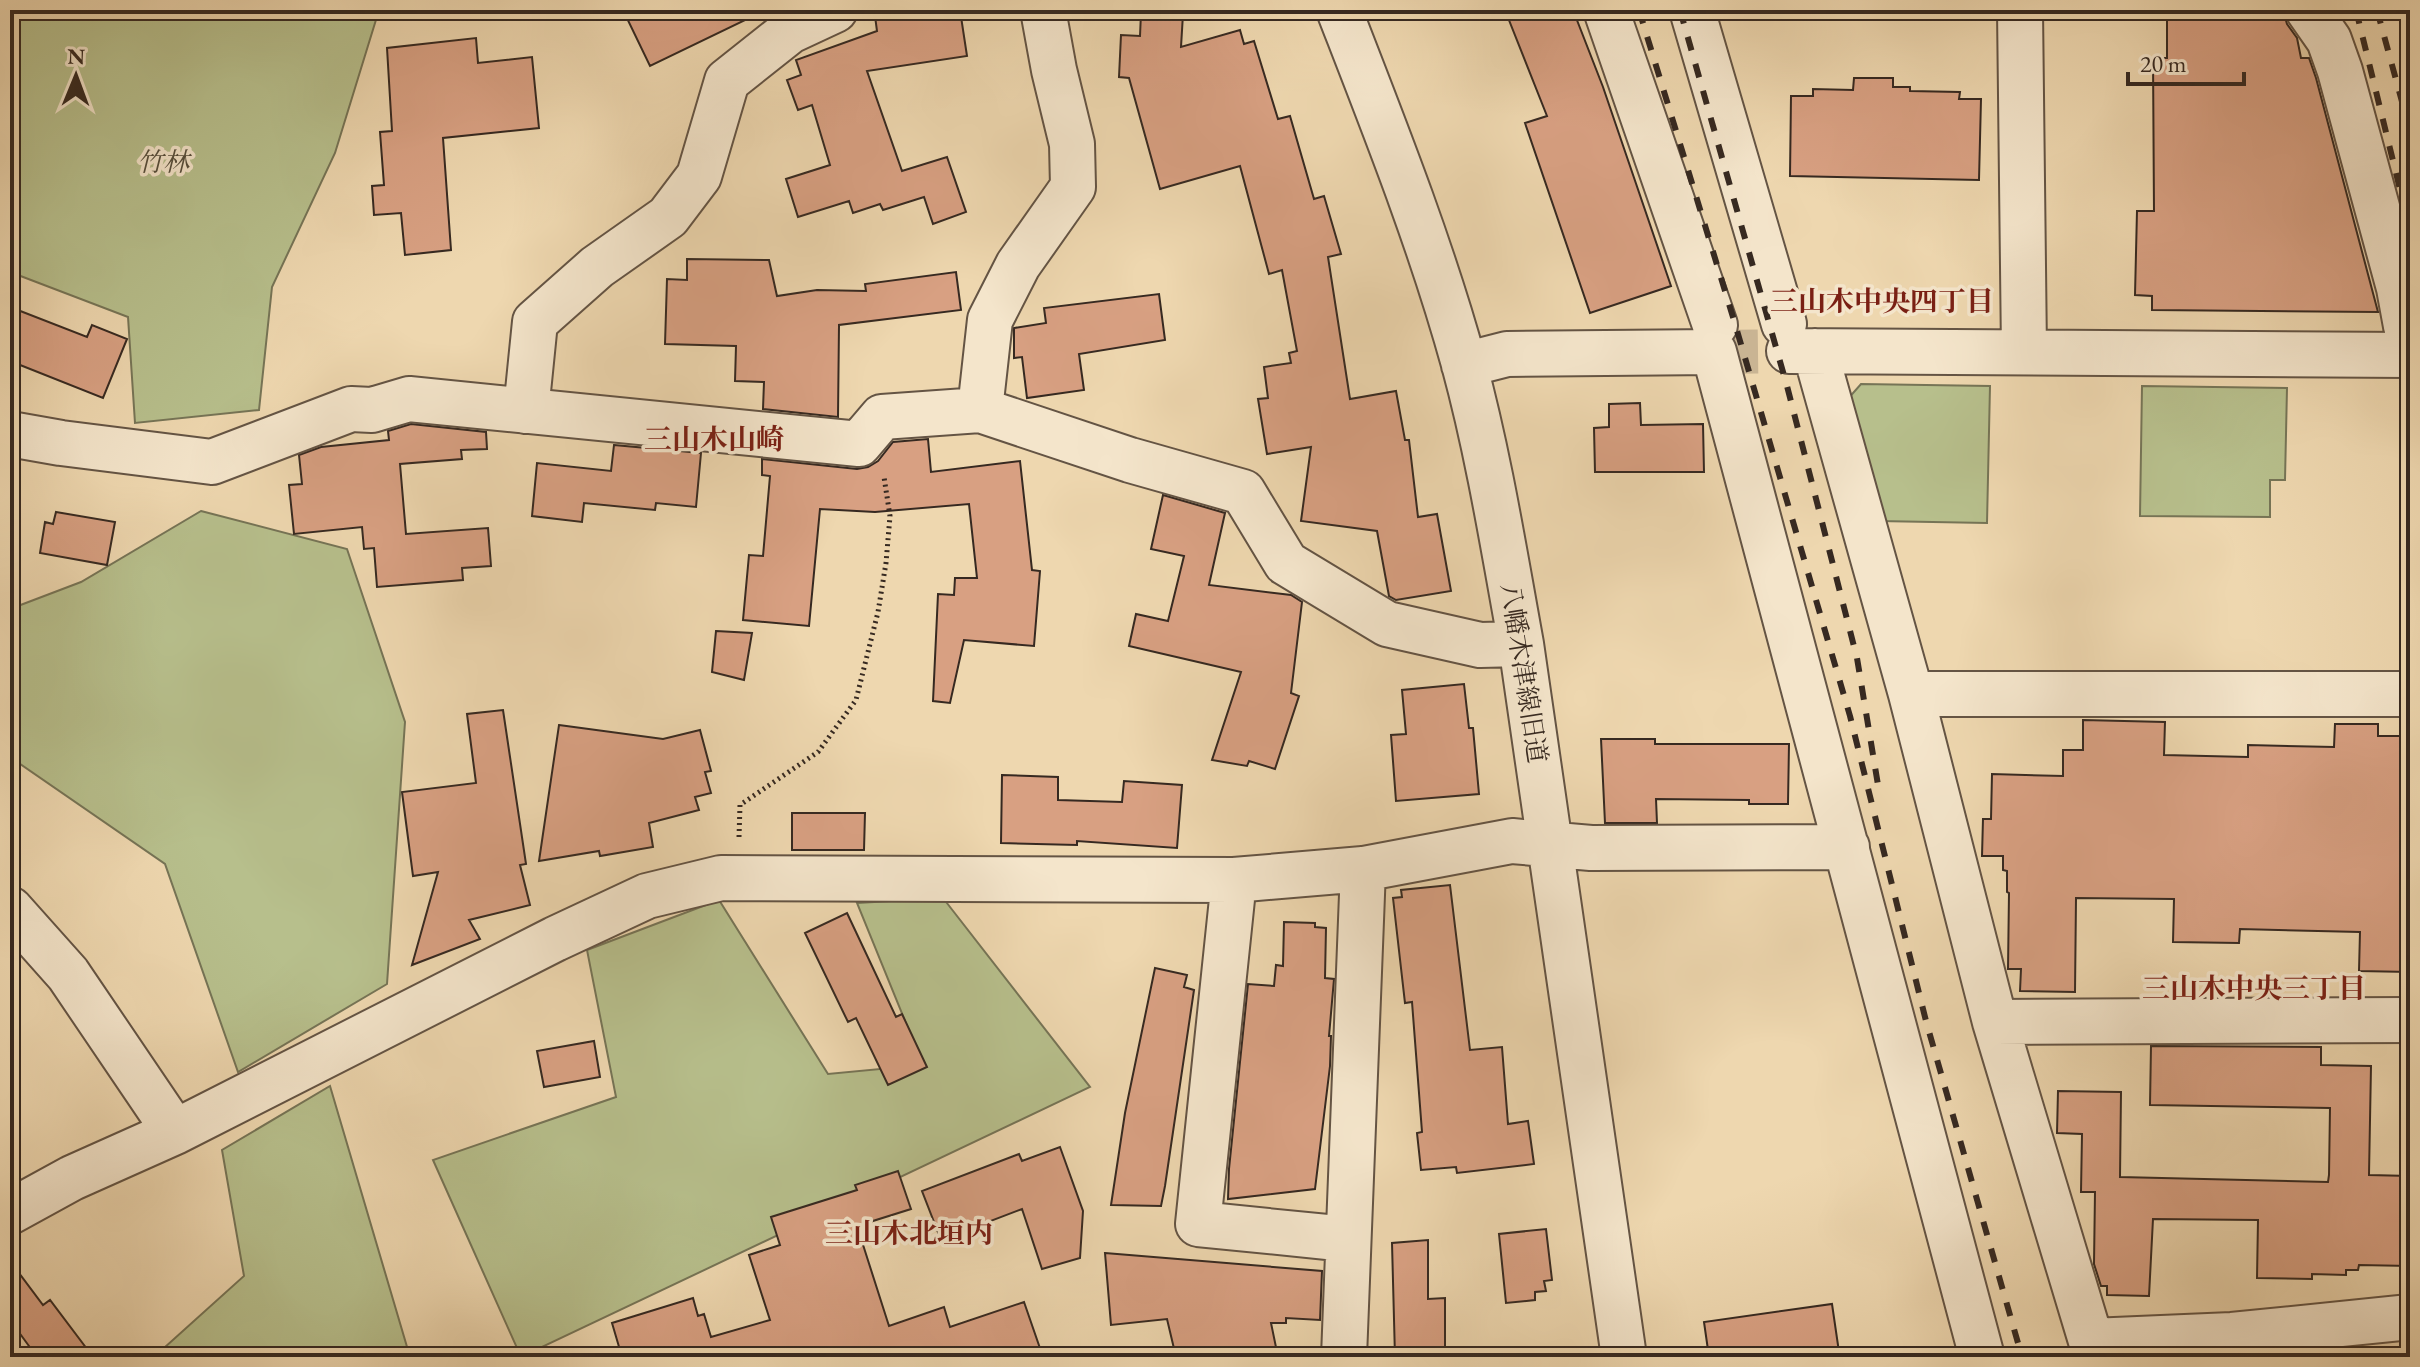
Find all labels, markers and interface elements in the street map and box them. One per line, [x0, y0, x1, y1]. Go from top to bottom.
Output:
north arrow [36, 36, 116, 116]
scale bar [2128, 36, 2244, 86]
text: N [67, 42, 86, 71]
text: 20 m [2140, 48, 2187, 79]
park label: 竹林 [137, 145, 193, 179]
district label: 三山木中央四丁目 [1770, 283, 1994, 319]
district label: 三山木山崎 [644, 421, 784, 457]
street label: 八幡木津線旧道 [1493, 580, 1555, 766]
district label: 三山木中央三丁目 [2142, 970, 2366, 1006]
district label: 三山木北垣内 [825, 1215, 993, 1251]

